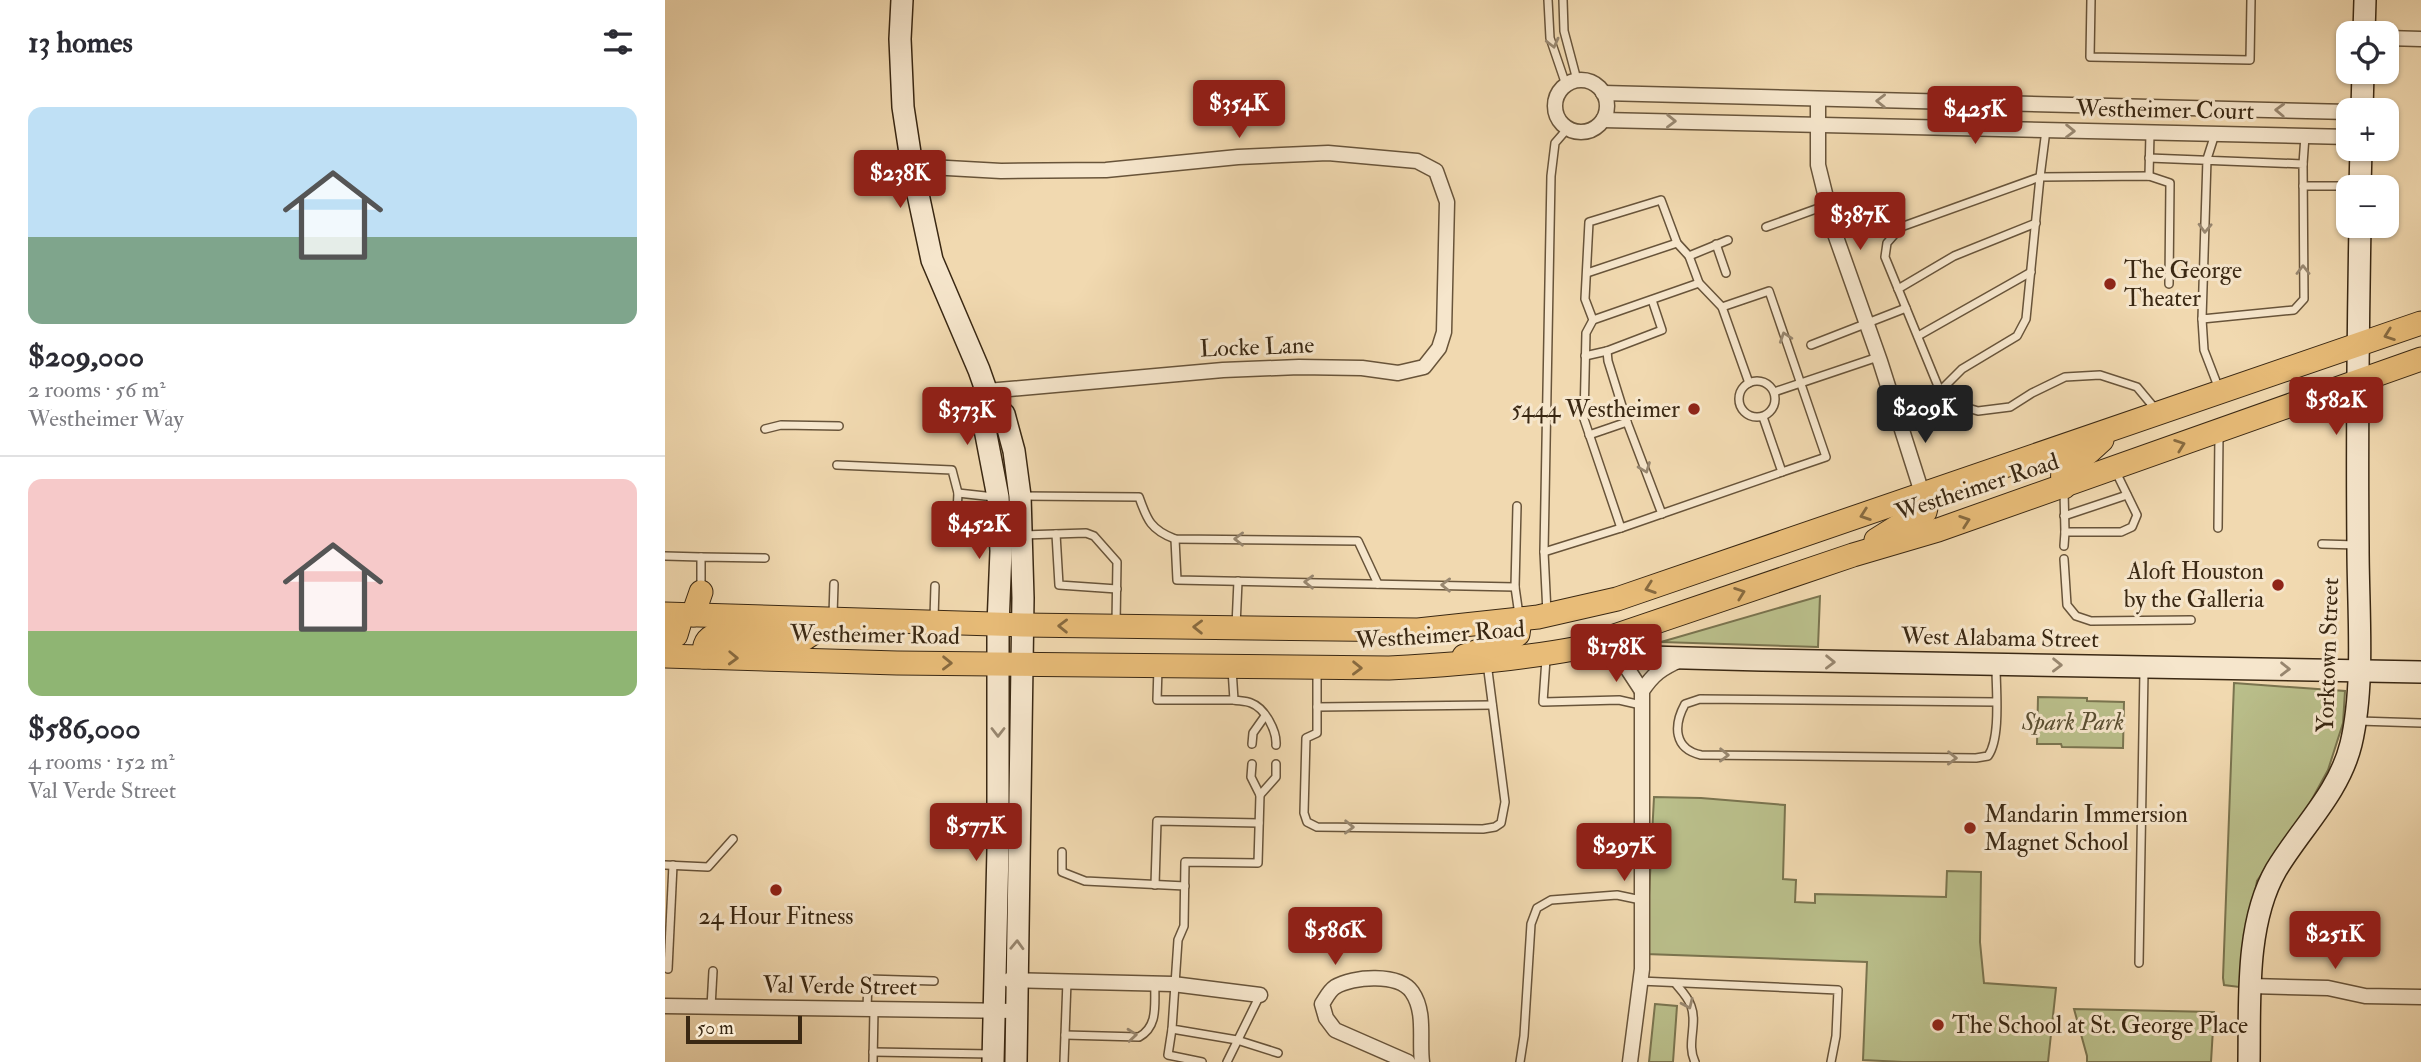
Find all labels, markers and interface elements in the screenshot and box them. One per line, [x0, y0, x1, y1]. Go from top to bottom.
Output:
map controls [2336, 21, 2399, 238]
button: locate [2336, 21, 2399, 84]
icon: filters [599, 23, 637, 61]
text: 13 homes [28, 24, 133, 61]
one-way arrow [1544, 37, 1559, 49]
pin: $354K [1190, 80, 1288, 140]
pin: $425K [1926, 86, 2024, 146]
text: $354K [1209, 88, 1269, 117]
one-way arrow [1876, 93, 1887, 108]
street label: Westheimer Court [2075, 93, 2255, 127]
text: $425K [1943, 94, 2007, 123]
button: + [2336, 98, 2399, 161]
one-way arrow [2275, 102, 2286, 117]
one-way arrow [1666, 114, 1677, 129]
one-way arrow [2065, 123, 2076, 139]
pin: $238K [851, 150, 949, 210]
icon: home [270, 152, 396, 278]
text: $238K [870, 158, 930, 187]
button: − [2336, 175, 2399, 238]
pin: $387K [1811, 192, 1909, 252]
text: $387K [1830, 200, 1890, 229]
one-way arrow [2197, 222, 2212, 233]
place label: The George Theater [2124, 255, 2242, 314]
one-way arrow [2296, 264, 2311, 275]
marker: The George Theater [2102, 276, 2118, 292]
one-way arrow [2384, 327, 2396, 341]
street label: Locke Lane [1199, 330, 1315, 364]
one-way arrow [1779, 331, 1793, 343]
text: $209,000 [28, 338, 144, 375]
text: 2 rooms · 56 m² [28, 375, 166, 404]
pin: $582K [2287, 378, 2385, 437]
text: $582K [2305, 385, 2367, 414]
pin: $209K [1876, 386, 1974, 445]
pin: $373K [918, 388, 1016, 447]
text: $209K [1893, 393, 1957, 422]
place label: 5444 Westheimer [1511, 394, 1680, 425]
text: $373K [938, 395, 996, 424]
marker: 5444 Westheimer [1686, 401, 1702, 417]
text: Westheimer Way [28, 404, 184, 433]
one-way arrow [2173, 439, 2185, 453]
street label: Westheimer Road [1890, 446, 2063, 528]
one-way arrow [1636, 461, 1650, 473]
pin: $452K [930, 502, 1028, 561]
one-way arrow [1860, 507, 1872, 521]
text: $452K [947, 509, 1011, 538]
one-way arrow [1959, 515, 1971, 529]
icon: home [270, 524, 396, 650]
one-way arrow [1233, 532, 1244, 547]
place label: Aloft Houston by the Galleria [2124, 556, 2265, 615]
one-way arrow [1304, 575, 1315, 590]
one-way arrow [1441, 577, 1451, 593]
marker: Aloft Houston by the Galleria [2270, 577, 2286, 593]
street label: Yorktown Street [2310, 577, 2346, 733]
one-way arrow [1644, 580, 1656, 594]
one-way arrow [1734, 587, 1746, 601]
street label: Westheimer Road [1353, 614, 1526, 656]
street label: Westheimer Road [789, 618, 960, 652]
one-way arrow [1057, 618, 1068, 633]
one-way arrow [1192, 619, 1202, 635]
street label: West Alabama Street [1900, 621, 2099, 655]
pin: $178K [1567, 624, 1665, 684]
text: $178K [1587, 632, 1645, 661]
one-way arrow [728, 650, 739, 666]
one-way arrow [1825, 654, 1836, 669]
one-way arrow [943, 655, 953, 671]
one-way arrow [2052, 658, 2063, 673]
one-way arrow [1353, 660, 1363, 676]
one-way arrow [2280, 662, 2291, 677]
park label: Spark Park [2021, 707, 2124, 738]
text: $586,000 [28, 710, 141, 747]
one-way arrow [990, 727, 1006, 738]
text: 4 rooms · 152 m² [28, 747, 175, 776]
one-way arrow [1720, 747, 1730, 763]
one-way arrow [1947, 750, 1958, 766]
text: Val Verde Street [28, 776, 176, 805]
place label: Mandarin Immersion Magnet School [1984, 799, 2188, 858]
pin: $577K [927, 804, 1025, 863]
text: $577K [946, 811, 1006, 840]
one-way arrow [1344, 819, 1355, 835]
marker: Mandarin Immersion Magnet School [1962, 820, 1978, 836]
pin: $297K [1575, 824, 1673, 883]
text: $297K [1592, 831, 1656, 860]
marker: 24 Hour Fitness [768, 882, 784, 898]
place label: 24 Hour Fitness [698, 901, 854, 932]
pin: $586K [1286, 908, 1384, 967]
pin: $251K [2286, 912, 2384, 971]
text: $586K [1304, 915, 1366, 944]
text: $251K [2305, 919, 2365, 948]
one-way arrow [1009, 939, 1024, 950]
street label: Val Verde Street [762, 969, 918, 1003]
one-way arrow [1680, 997, 1694, 1009]
place label: The School at St. George Place [1952, 1010, 2248, 1041]
scale bar [686, 1013, 801, 1045]
text: 50 m [697, 1016, 734, 1040]
marker: The School at St. George Place [1930, 1017, 1946, 1033]
one-way arrow [1126, 1028, 1137, 1043]

